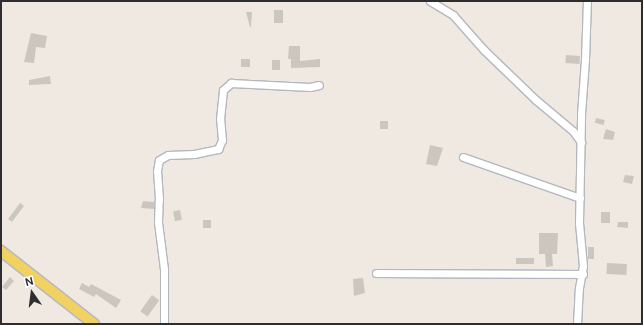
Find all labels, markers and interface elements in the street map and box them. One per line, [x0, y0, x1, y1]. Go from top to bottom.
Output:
north arrow [12, 273, 52, 313]
text: N [24, 274, 35, 289]

